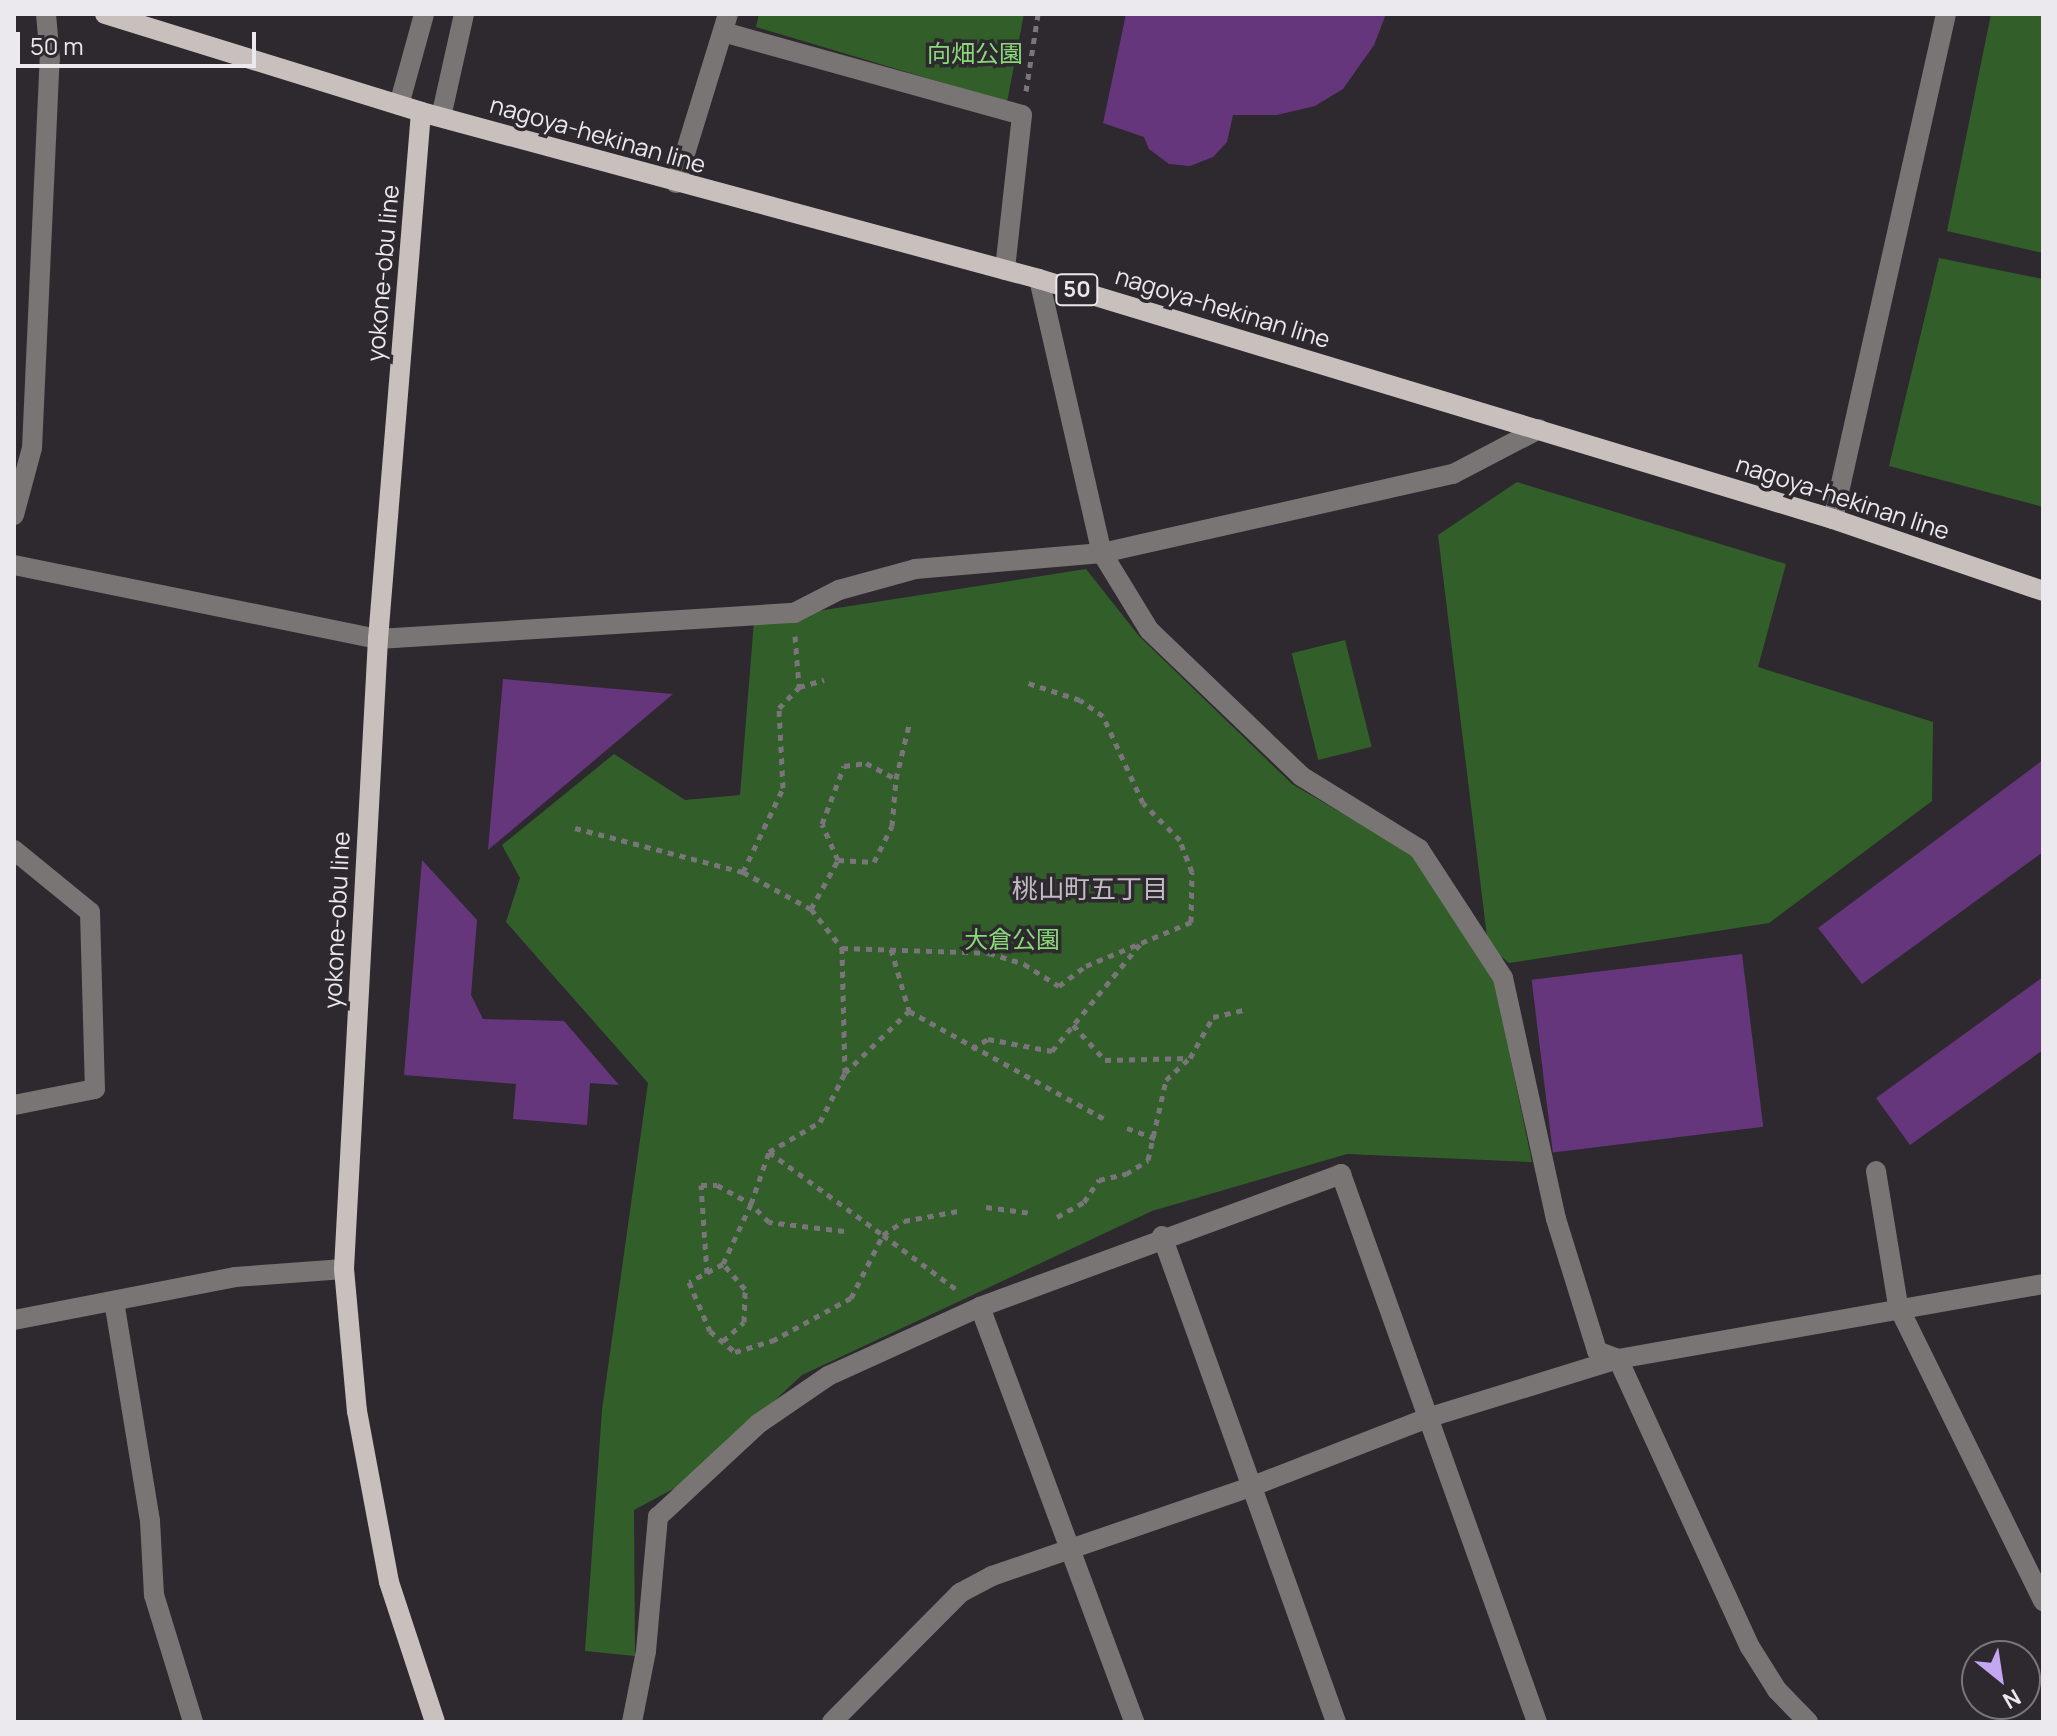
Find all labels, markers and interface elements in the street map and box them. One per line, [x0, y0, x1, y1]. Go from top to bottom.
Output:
scale bar [20, 16, 260, 66]
text: 50 m [30, 29, 84, 62]
park label: 向畑公園 [927, 39, 1023, 67]
street label: nagoya-hekinan line [487, 89, 709, 179]
street label: yokone-obu line [360, 183, 404, 363]
street label: nagoya-hekinan line [1112, 261, 1334, 353]
road number: 50 [1055, 272, 1099, 308]
street label: nagoya-hekinan line [1733, 449, 1953, 545]
street label: yokone-obu line [317, 831, 355, 1009]
district label: 桃山町五丁目 [1012, 873, 1168, 905]
park label: 大倉公園 [964, 925, 1060, 953]
north arrow [1961, 1640, 2041, 1720]
text: N [1998, 1682, 2026, 1716]

